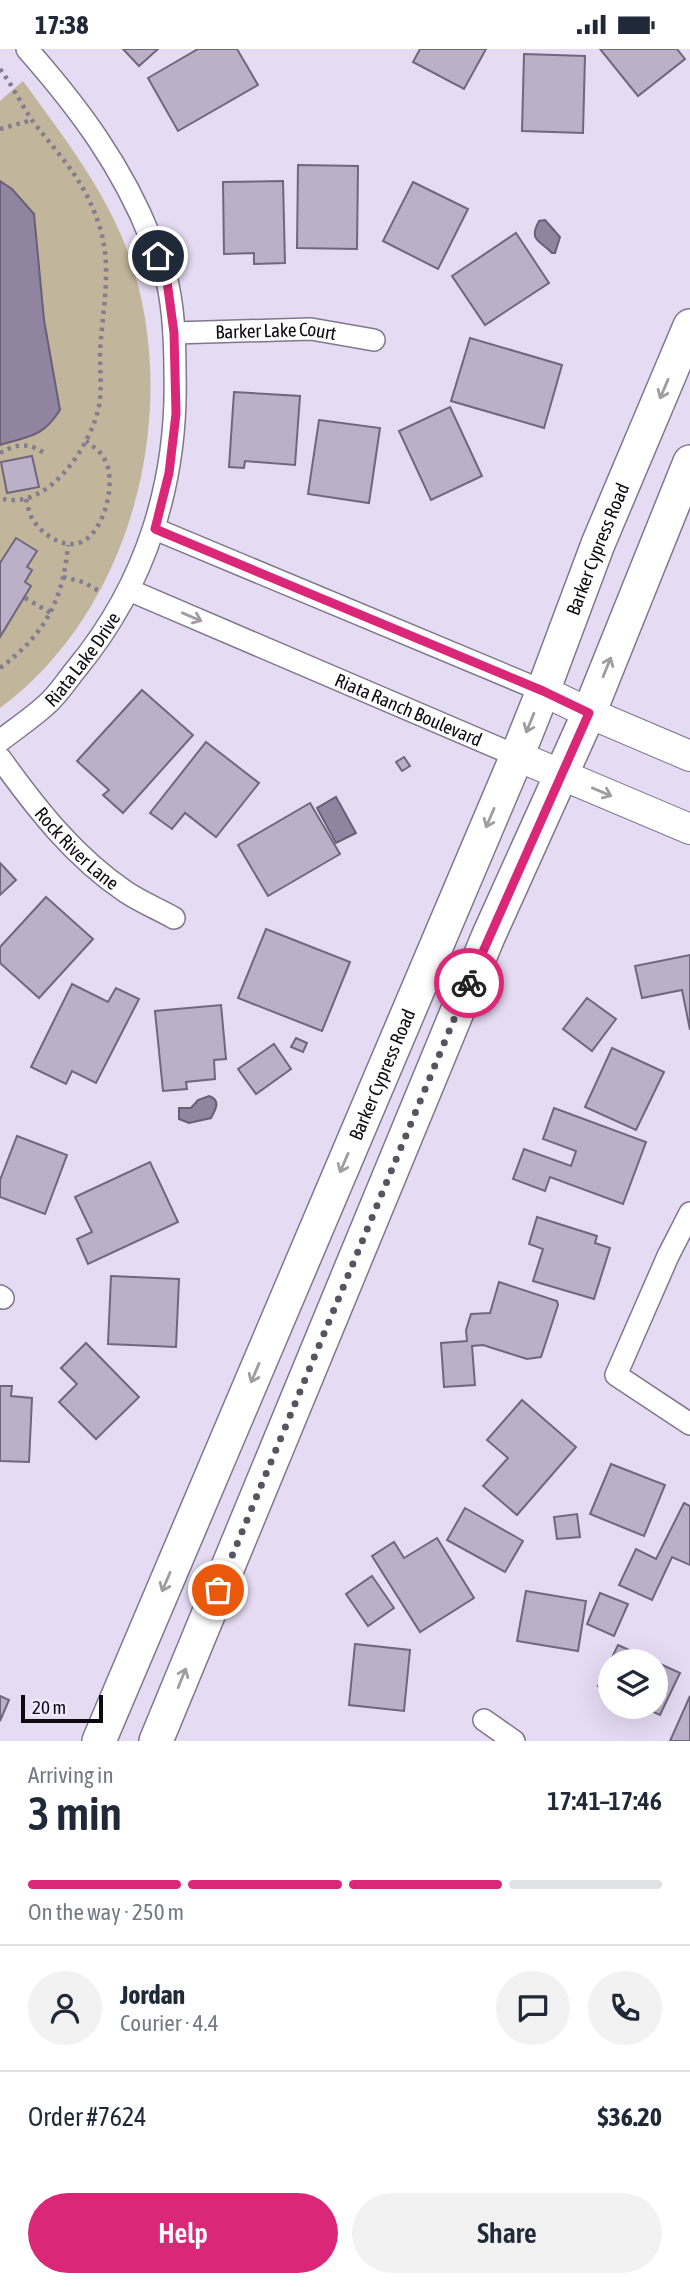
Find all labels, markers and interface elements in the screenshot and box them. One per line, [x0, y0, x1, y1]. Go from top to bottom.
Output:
text: 17:38 [35, 10, 89, 40]
pin [128, 226, 188, 286]
icon: home [139, 237, 177, 275]
street label: Barker Lake Court [215, 318, 338, 344]
one-way arrow [656, 378, 669, 399]
street label: Barker Cypress Road [561, 480, 633, 618]
street label: Riata Lake Drive [40, 608, 124, 711]
one-way arrow [181, 611, 202, 624]
one-way arrow [602, 657, 615, 679]
street label: Riata Ranch Boulevard [332, 668, 485, 751]
one-way arrow [523, 712, 536, 734]
one-way arrow [590, 787, 612, 800]
street label: Rock River Lane [30, 802, 123, 894]
one-way arrow [483, 807, 496, 829]
courier [434, 948, 504, 1018]
icon: bike [450, 964, 488, 1002]
street label: Barker Cypress Road [344, 1006, 419, 1143]
one-way arrow [337, 1152, 350, 1174]
one-way arrow [248, 1361, 261, 1383]
pin [188, 1560, 248, 1620]
one-way arrow [159, 1571, 172, 1592]
icon: bag [199, 1571, 237, 1609]
map controls [598, 1649, 668, 1719]
button: layers [598, 1649, 668, 1719]
one-way arrow [176, 1668, 189, 1689]
scale bar [21, 1692, 103, 1724]
text: 20 m [32, 1696, 66, 1718]
text: Arriving in [28, 1762, 114, 1788]
text: 17:41–17:46 [547, 1786, 662, 1816]
text: 3 min [28, 1787, 122, 1840]
text: On the way · 250 m [28, 1899, 184, 1925]
button: person [28, 1971, 102, 2045]
button: chat [496, 1971, 570, 2045]
button: phone [588, 1971, 662, 2045]
text: Jordan [120, 1980, 185, 2010]
text: Courier · 4.4 [120, 2010, 219, 2036]
text: Order #7624 [28, 2102, 147, 2132]
text: $36.20 [598, 2102, 662, 2132]
button: Help [28, 2193, 338, 2273]
button: Share [352, 2193, 662, 2273]

